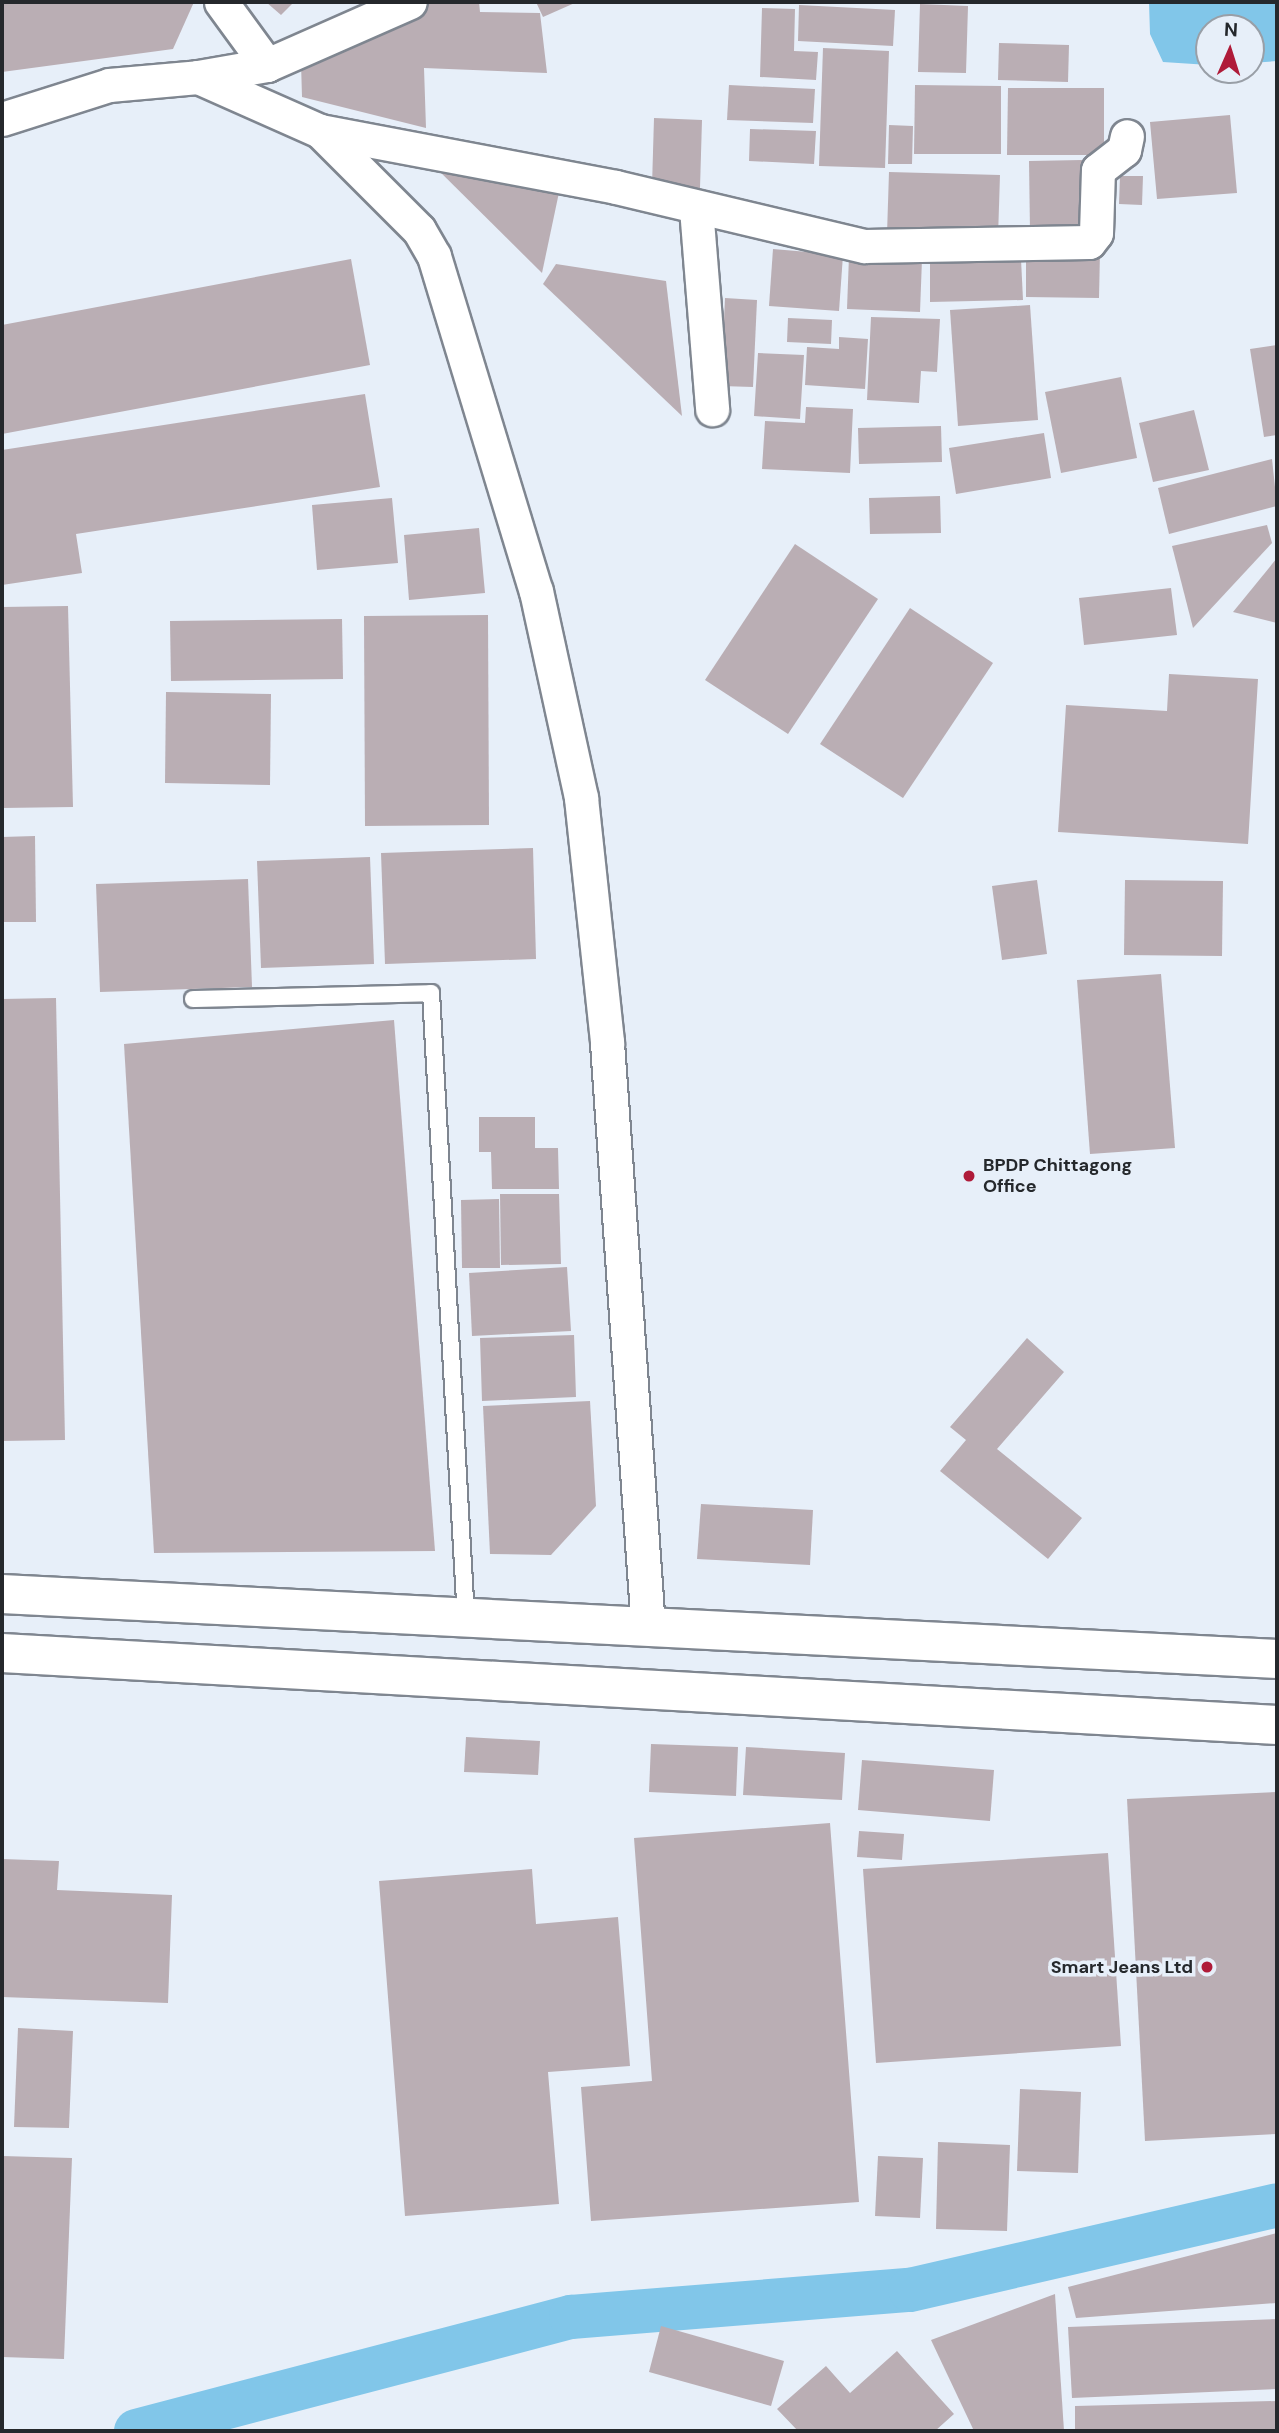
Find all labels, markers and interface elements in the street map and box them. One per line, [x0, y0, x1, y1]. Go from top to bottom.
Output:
north arrow [1195, 14, 1265, 84]
text: N [1223, 17, 1239, 42]
place label: BPDP Chittagong Office [983, 1155, 1132, 1198]
marker: BPDP Chittagong Office [961, 1168, 977, 1184]
place label: Smart Jeans Ltd [1051, 1956, 1193, 1978]
marker: Smart Jeans Ltd [1199, 1959, 1215, 1975]

